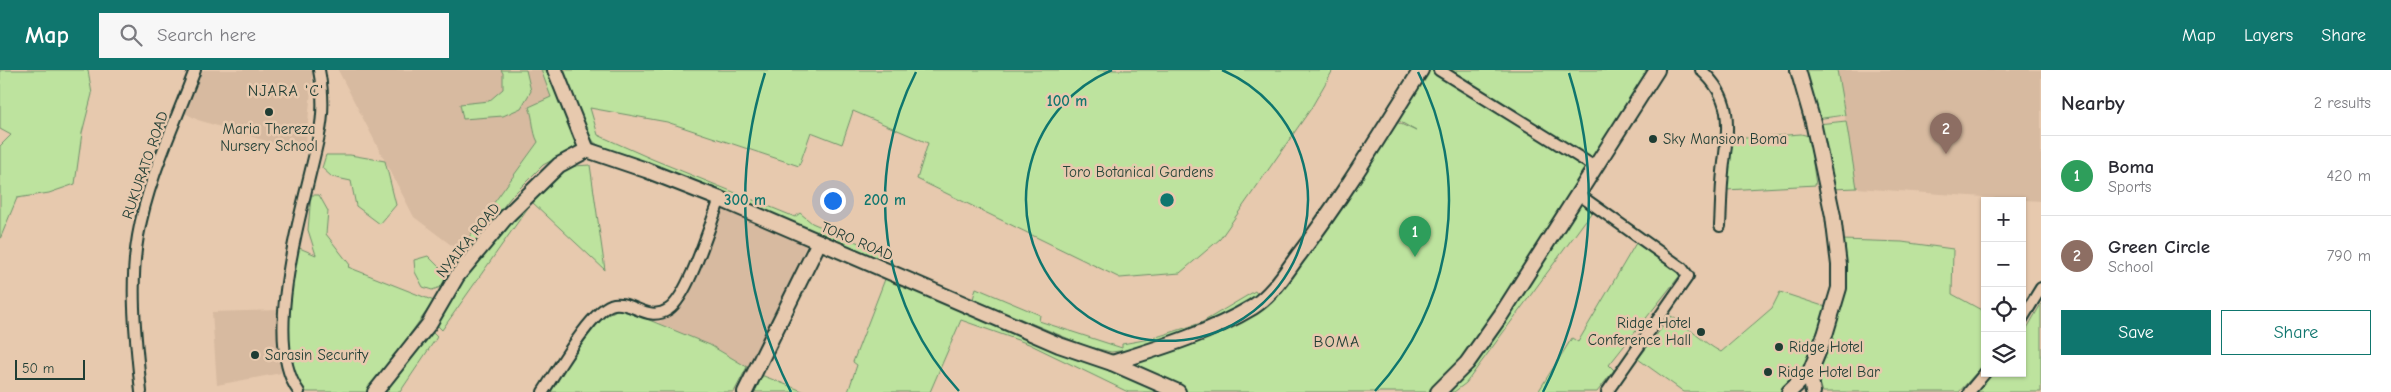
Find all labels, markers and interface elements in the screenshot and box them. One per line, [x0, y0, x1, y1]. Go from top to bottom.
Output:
search box [99, 13, 449, 58]
text: Map [25, 21, 69, 49]
icon: search [117, 21, 145, 49]
text: Search here [157, 24, 256, 46]
text: Map [2182, 25, 2216, 46]
text: Layers [2244, 25, 2293, 46]
text: Share [2321, 25, 2366, 46]
district label: NJARA 'C' [248, 82, 324, 100]
text: Nearby [2061, 91, 2125, 115]
text: 100 m [1047, 92, 1087, 110]
text: 2 results [2314, 94, 2371, 112]
marker: Maria Thereza Nursery School [263, 106, 275, 118]
street label: RUKURATO ROAD [118, 109, 172, 221]
pin: 2 [1930, 113, 1962, 154]
place label: Maria Thereza Nursery School [220, 120, 318, 155]
place label: Sky Mansion Boma [1663, 130, 1787, 148]
marker: Sky Mansion Boma [1647, 133, 1659, 145]
text: Boma [2108, 156, 2154, 178]
park label: Toro Botanical Gardens [1063, 163, 1213, 181]
text: 1 [2074, 167, 2080, 185]
text: 420 m [2327, 167, 2371, 185]
text: Sports [2108, 178, 2151, 196]
your location [820, 188, 846, 214]
text: 300 m [724, 191, 766, 209]
text: 200 m [864, 191, 906, 209]
centre of rings [1158, 191, 1176, 209]
map controls [1981, 197, 2026, 377]
button: + [1981, 197, 2026, 242]
street label: NYAIKA ROAD [432, 199, 504, 281]
pin: 1 [1399, 216, 1431, 257]
street label: TORO ROAD [818, 218, 896, 264]
text: Green Circle [2108, 236, 2210, 258]
button: − [1981, 242, 2026, 287]
text: 2 [2073, 247, 2081, 265]
text: 790 m [2327, 247, 2371, 265]
text: School [2108, 258, 2154, 276]
button: locate [1981, 287, 2026, 332]
button: Save [2061, 310, 2211, 355]
button: Share [2221, 310, 2371, 355]
place label: Ridge Hotel Conference Hall [1588, 314, 1691, 349]
marker: Ridge Hotel Conference Hall [1695, 326, 1707, 338]
button: layers [1981, 332, 2026, 377]
district label: BOMA [1314, 333, 1360, 351]
place label: Ridge Hotel [1789, 338, 1863, 356]
marker: Ridge Hotel [1773, 341, 1785, 353]
place label: Sarasin Security [265, 346, 369, 364]
marker: Sarasin Security [249, 349, 261, 361]
scale bar [15, 357, 85, 380]
text: 50 m [22, 360, 54, 377]
place label: Ridge Hotel Bar [1778, 363, 1880, 381]
marker: Ridge Hotel Bar [1762, 366, 1774, 378]

